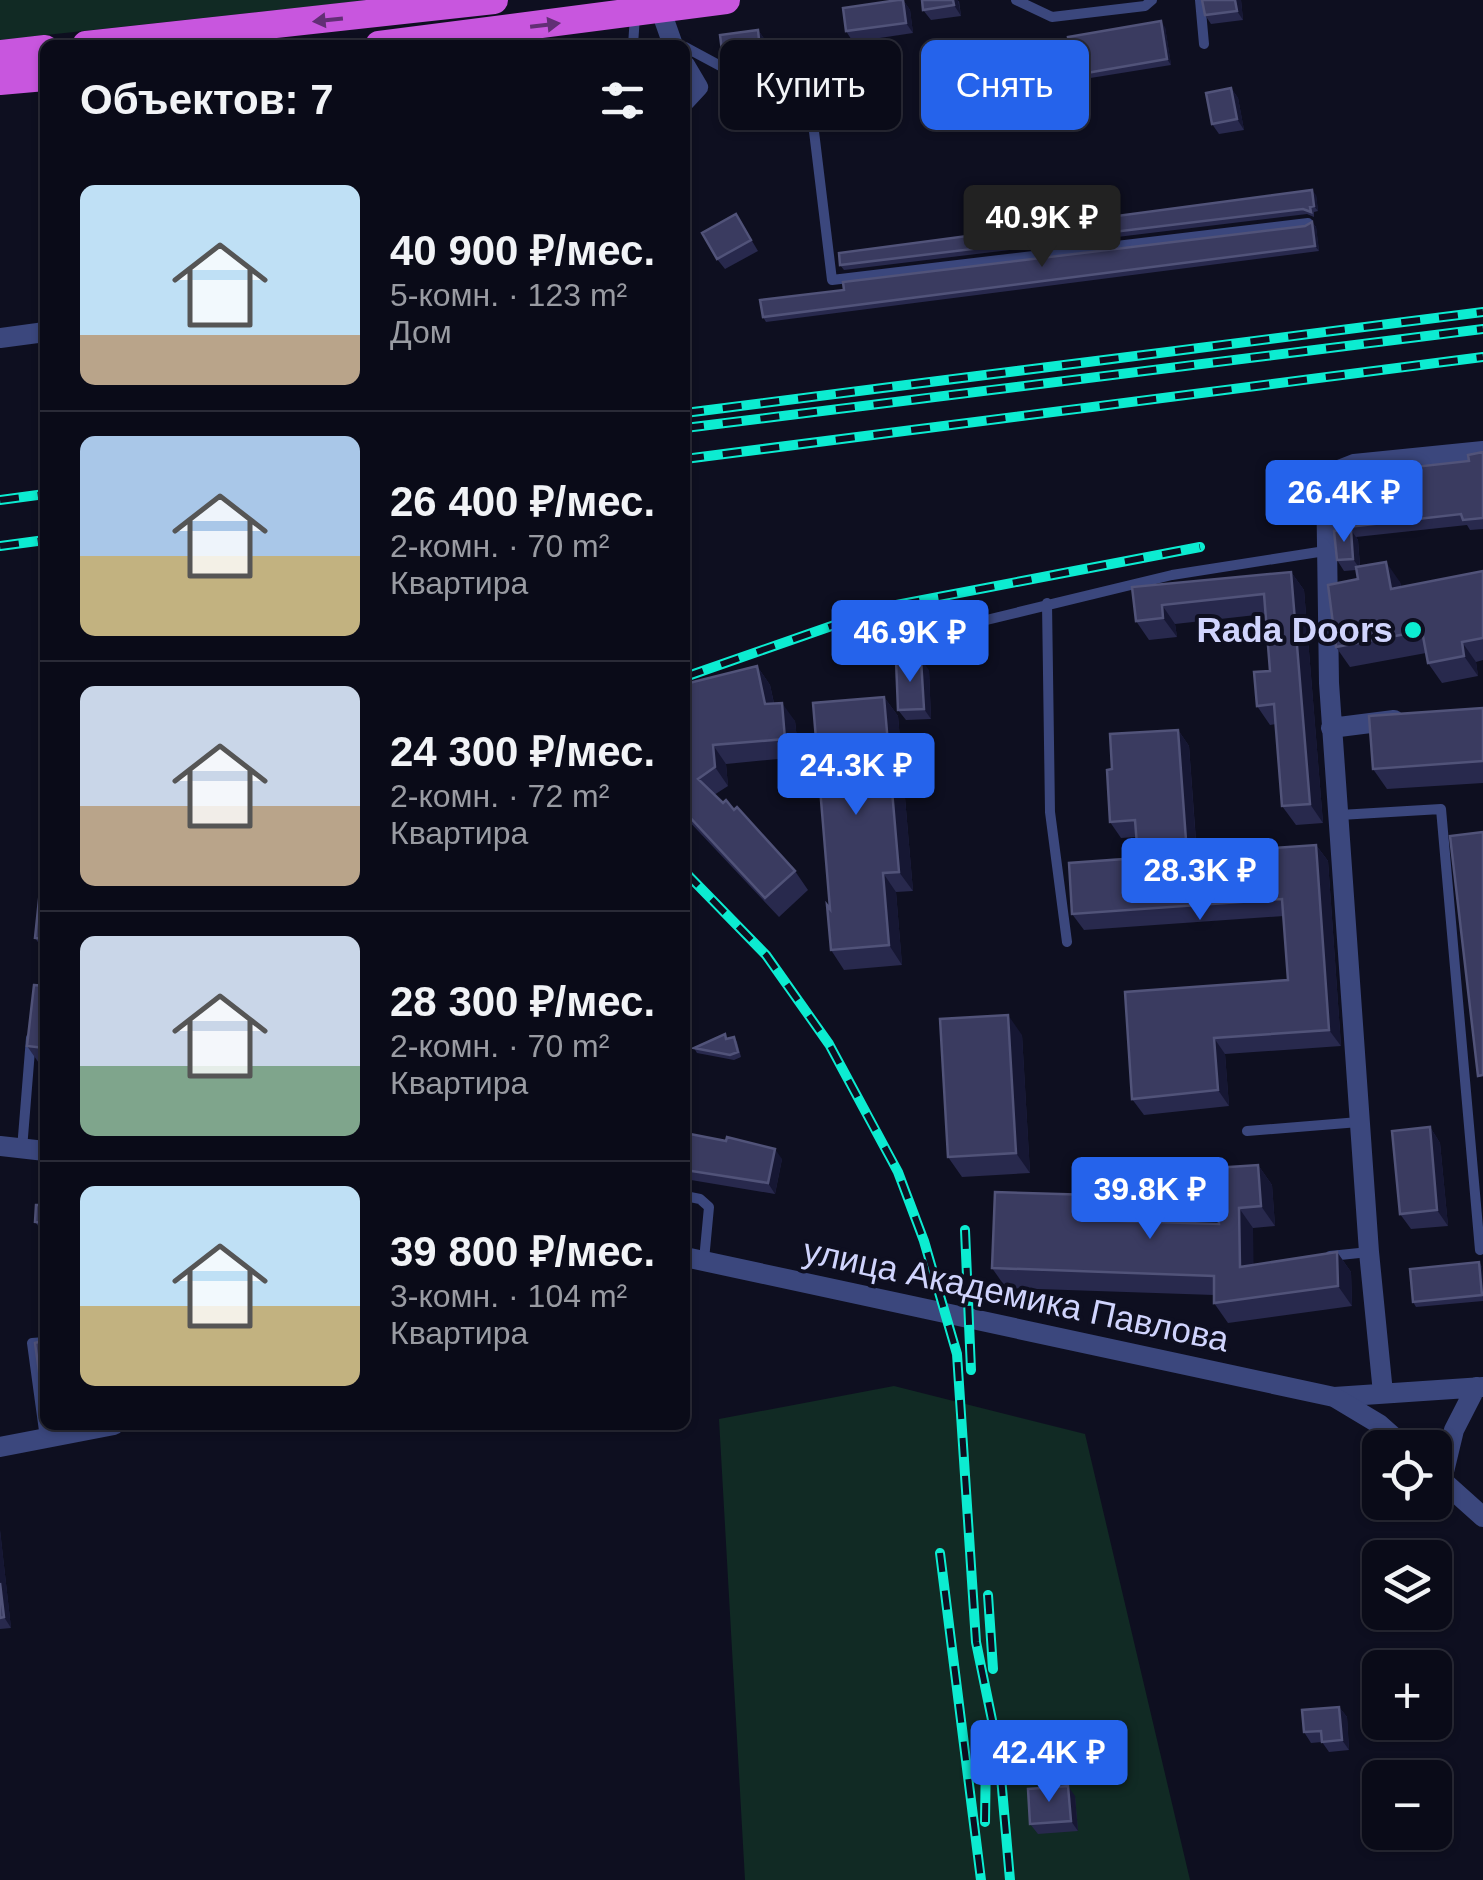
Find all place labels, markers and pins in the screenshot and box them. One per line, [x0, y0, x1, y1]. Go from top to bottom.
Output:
pin: 40.9K ₽ [950, 185, 1134, 270]
pin: 26.4K ₽ [1252, 460, 1436, 545]
pin: 46.9K ₽ [818, 600, 1002, 685]
place label: Rada Doors [1197, 610, 1393, 649]
marker: Rada Doors [1402, 619, 1424, 641]
pin: 24.3K ₽ [764, 733, 948, 818]
pin: 28.3K ₽ [1108, 838, 1292, 923]
pin: 39.8K ₽ [1058, 1157, 1242, 1242]
pin: 42.4K ₽ [957, 1720, 1141, 1805]

